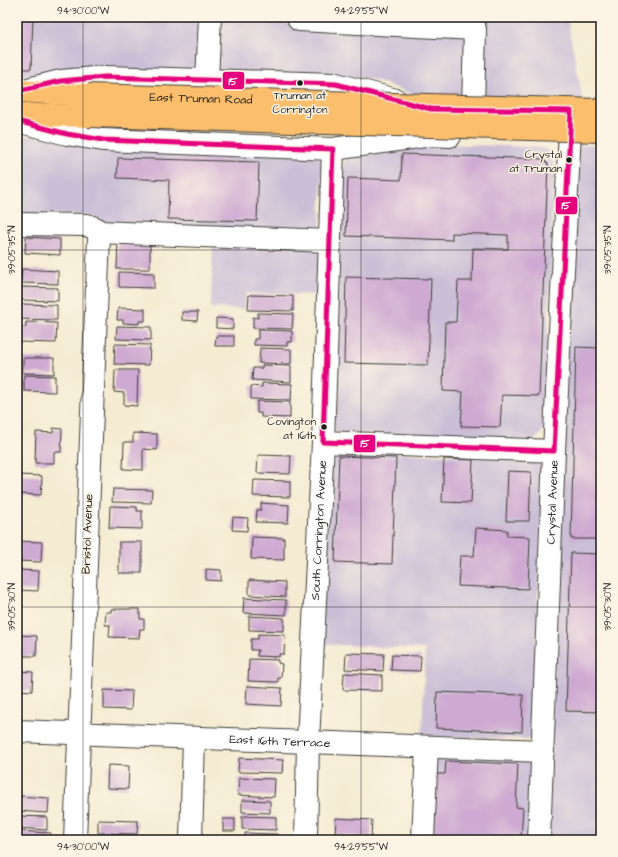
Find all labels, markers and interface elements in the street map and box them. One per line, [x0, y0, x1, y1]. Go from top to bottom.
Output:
text: 94°30'00"W [57, 4, 110, 18]
text: 94°29'55"W [334, 4, 388, 18]
line badge: 15 [222, 71, 245, 90]
text: 15 [228, 74, 238, 89]
marker: Truman at Corrington [295, 78, 305, 88]
place label: Truman at Corrington [272, 88, 328, 118]
street label: East Truman Road [149, 89, 253, 109]
place label: Crystal at Truman [509, 147, 562, 176]
marker: Crystal at Truman [564, 155, 574, 165]
line badge: 15 [555, 196, 578, 215]
text: 15 [561, 198, 571, 213]
text: 39°05'35"N [5, 226, 19, 274]
text: 39°05'35"N [601, 226, 615, 274]
place label: Covington at 16th [267, 414, 317, 443]
marker: Covington at 16th [319, 422, 329, 432]
line badge: 15 [353, 434, 376, 453]
text: 15 [360, 436, 370, 451]
street label: South Corrington Avenue [307, 459, 331, 601]
street label: Crystal Avenue [542, 459, 563, 545]
street label: Bristol Avenue [78, 493, 97, 574]
text: 39°05'30"N [5, 583, 19, 631]
text: 39°05'30"N [601, 583, 615, 631]
street label: East 16th Terrace [229, 731, 331, 752]
text: 94°30'00"W [57, 840, 110, 854]
text: 94°29'55"W [334, 840, 388, 854]

